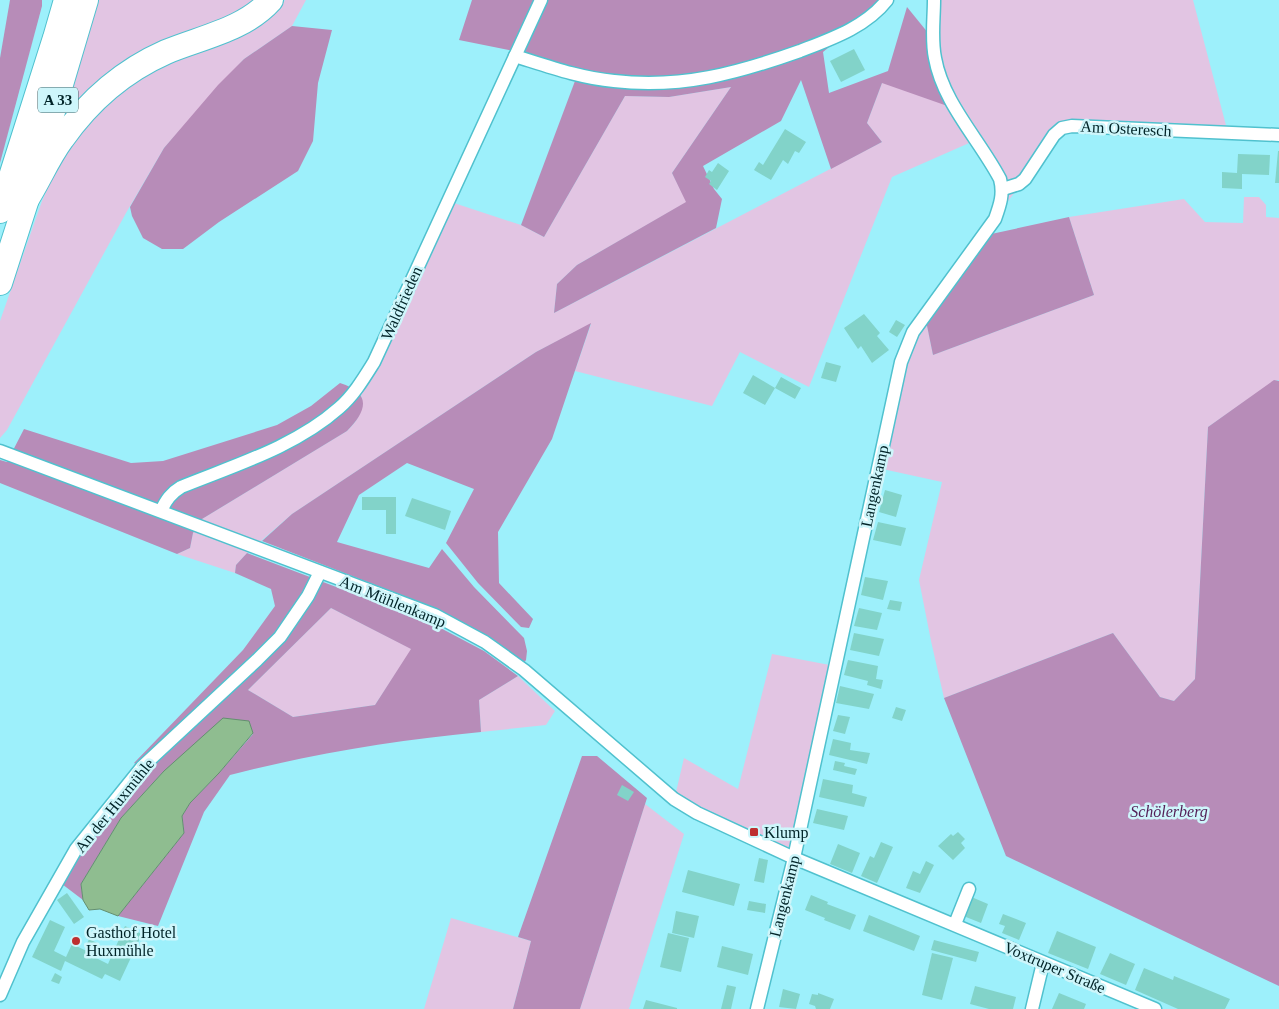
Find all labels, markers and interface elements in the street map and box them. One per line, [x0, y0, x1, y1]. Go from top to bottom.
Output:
road number: A 33 [38, 88, 78, 112]
street label: Am Osteresch [1080, 118, 1172, 139]
street label: Waldfrieden [378, 264, 425, 343]
street label: Langenkamp [857, 443, 892, 529]
street label: Am Mühlenkamp [337, 572, 449, 631]
street label: An der Huxmühle [71, 755, 157, 856]
park label: Schölerberg [1130, 803, 1208, 821]
place label: Klump [764, 824, 808, 842]
marker: Klump [748, 826, 760, 838]
street label: Langenkamp [766, 854, 804, 939]
place label: Gasthof Hotel Huxmühle [86, 924, 177, 959]
marker: Gasthof Hotel Huxmühle [70, 935, 82, 947]
street label: Voxtruper Straße [1001, 938, 1108, 997]

